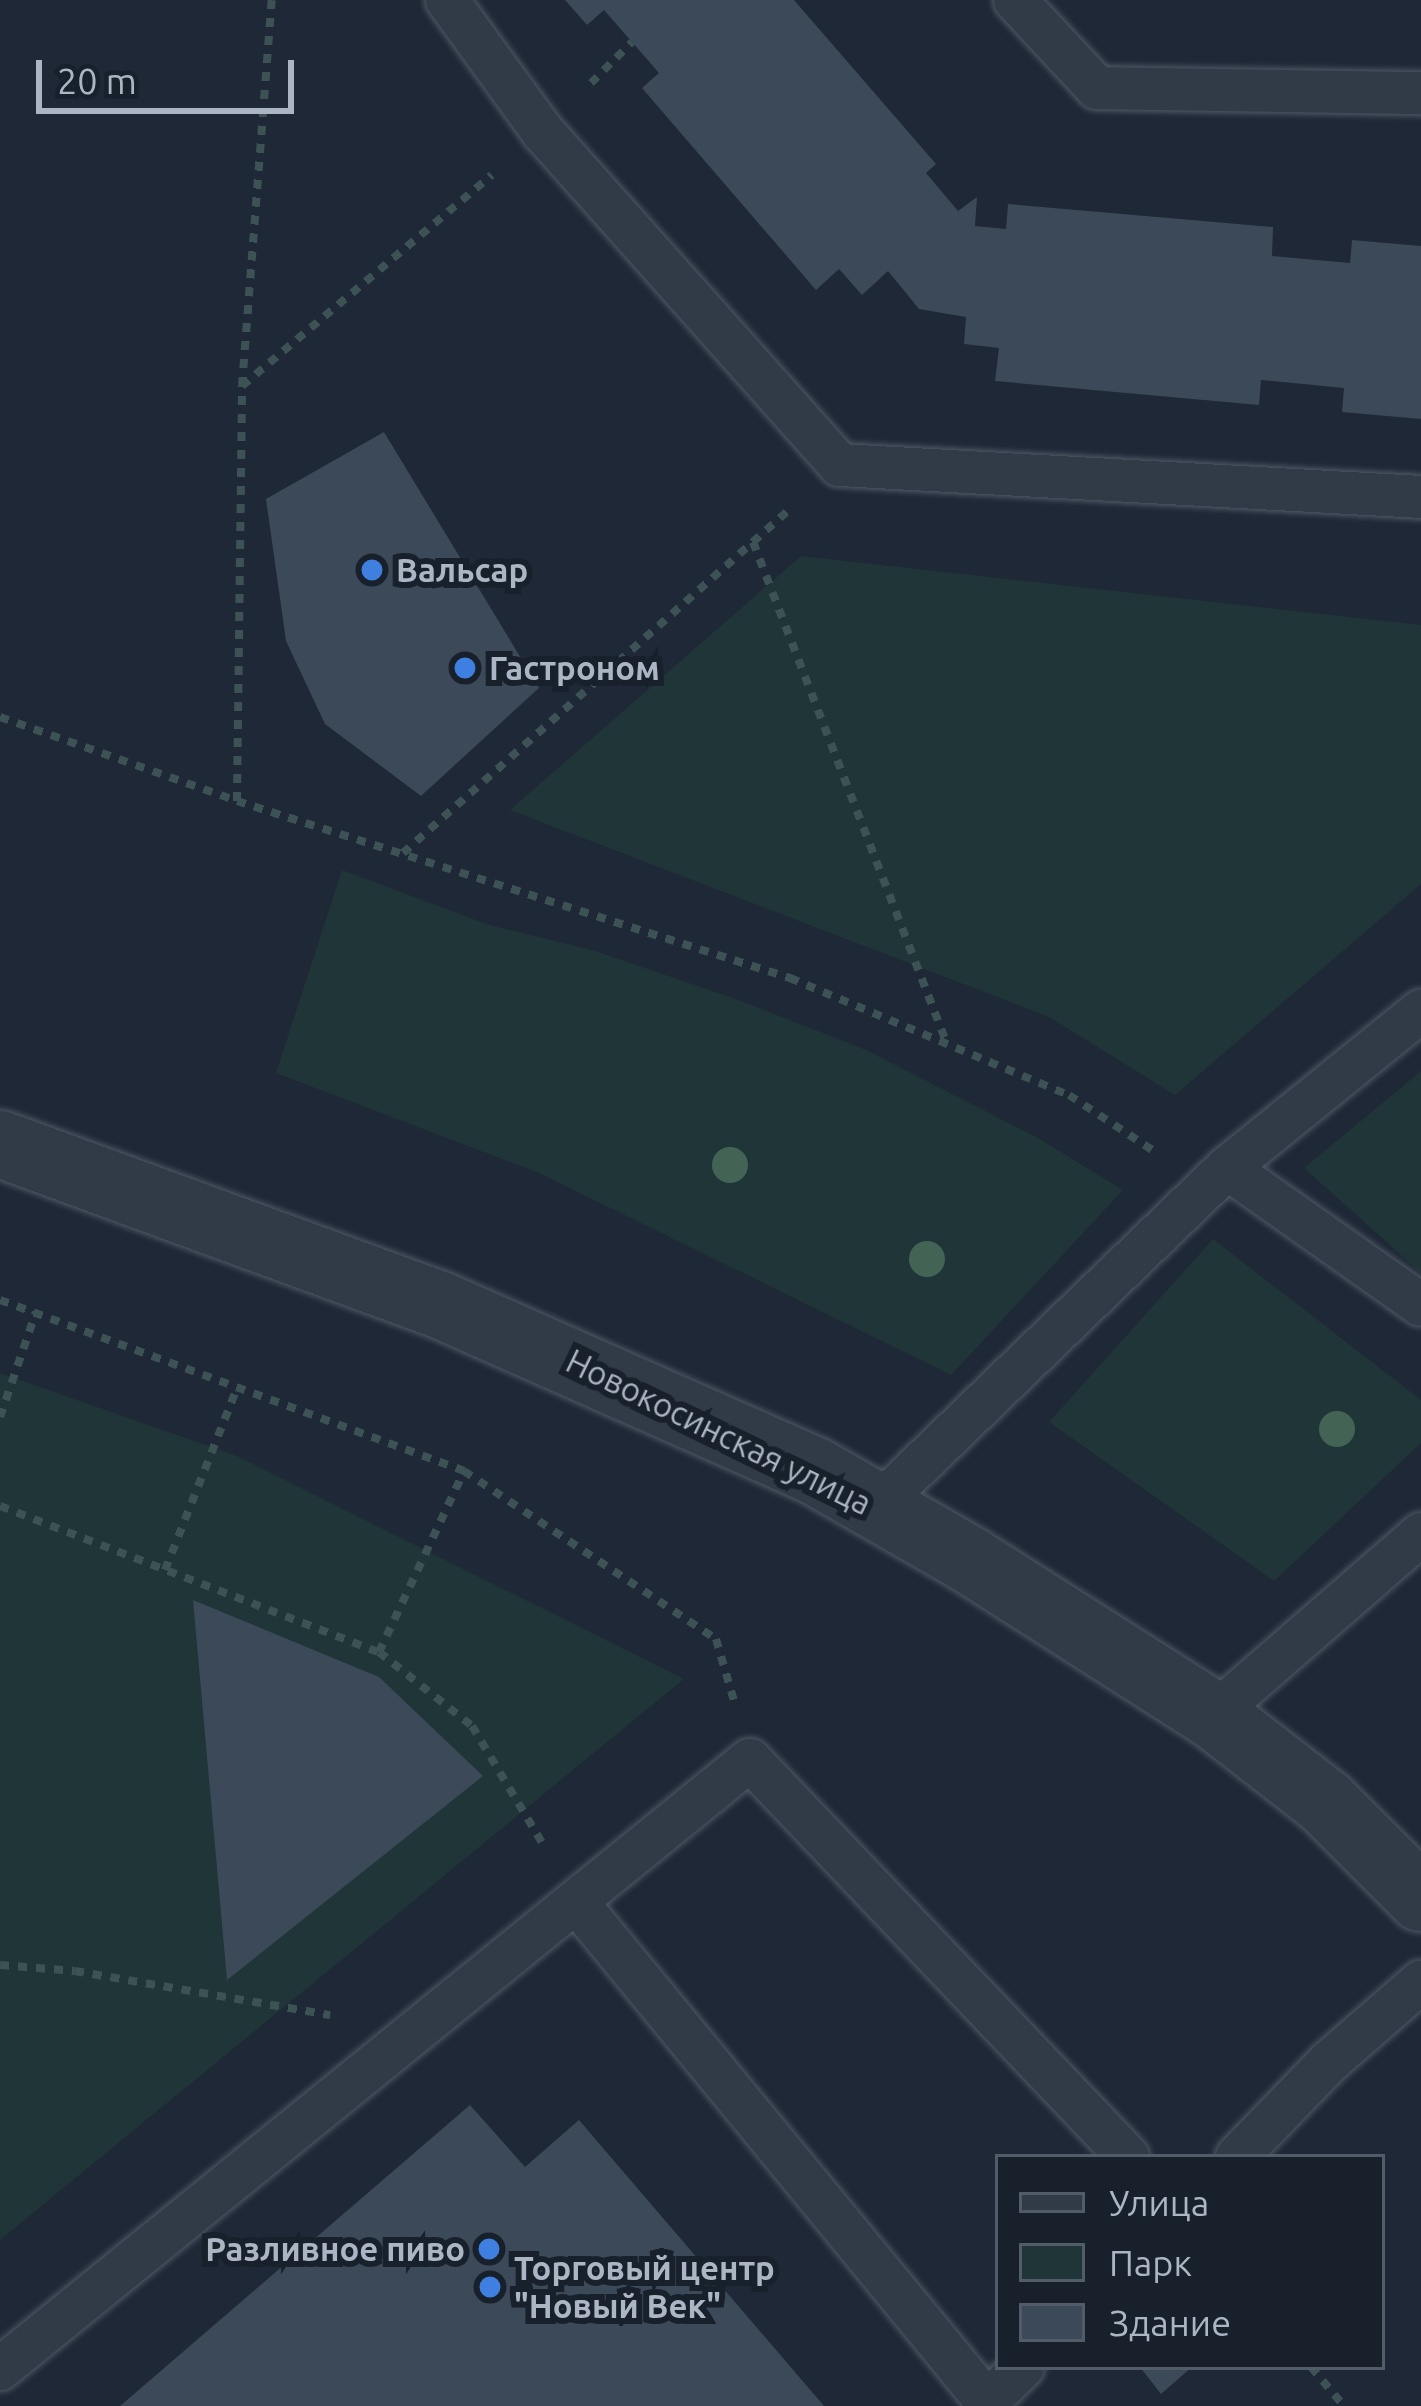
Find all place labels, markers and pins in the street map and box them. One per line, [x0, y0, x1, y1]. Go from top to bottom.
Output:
place label: Вальсар [396, 550, 528, 590]
marker: Вальсар [359, 557, 385, 583]
place label: Гастроном [489, 648, 660, 688]
marker: Гастроном [452, 655, 478, 681]
place label: Разливное пиво [205, 2229, 465, 2269]
marker: Разливное пиво [476, 2236, 502, 2262]
place label: Торговый центр "Новый Век" [514, 2248, 775, 2326]
marker: Торговый центр "Новый Век" [477, 2274, 503, 2300]

